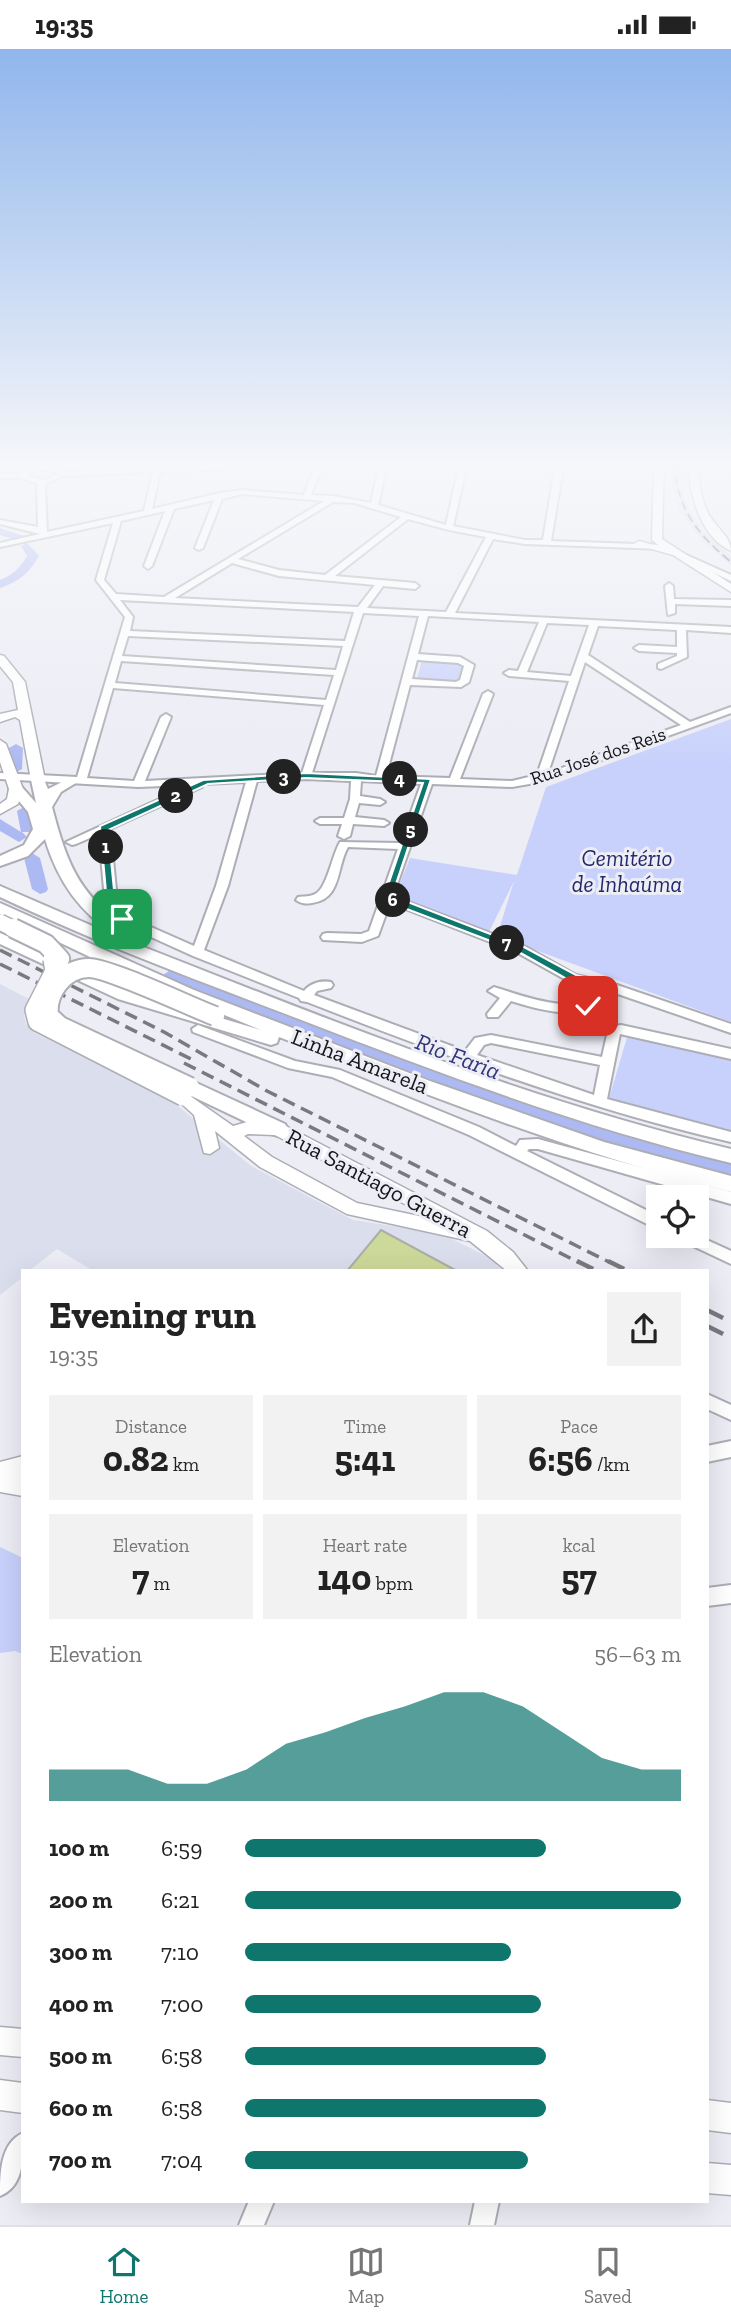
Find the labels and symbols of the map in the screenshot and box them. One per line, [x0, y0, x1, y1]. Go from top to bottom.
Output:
street label: Rua José dos Reis [527, 722, 669, 790]
pin: 3 [266, 759, 302, 795]
pin: 4 [382, 761, 418, 797]
pin: 2 [158, 779, 194, 813]
pin: 5 [394, 813, 428, 847]
pin: 1 [88, 829, 124, 865]
park label: Cemitério de Inhaúma [572, 844, 682, 898]
pin: 6 [376, 883, 410, 917]
pin [92, 889, 152, 949]
pin: 7 [490, 925, 524, 961]
pin [558, 976, 618, 1036]
street label: Linha Amarela [288, 1022, 432, 1100]
water label: Rio Faria [411, 1027, 505, 1085]
street label: Rua Santiago Guerra [282, 1122, 476, 1244]

